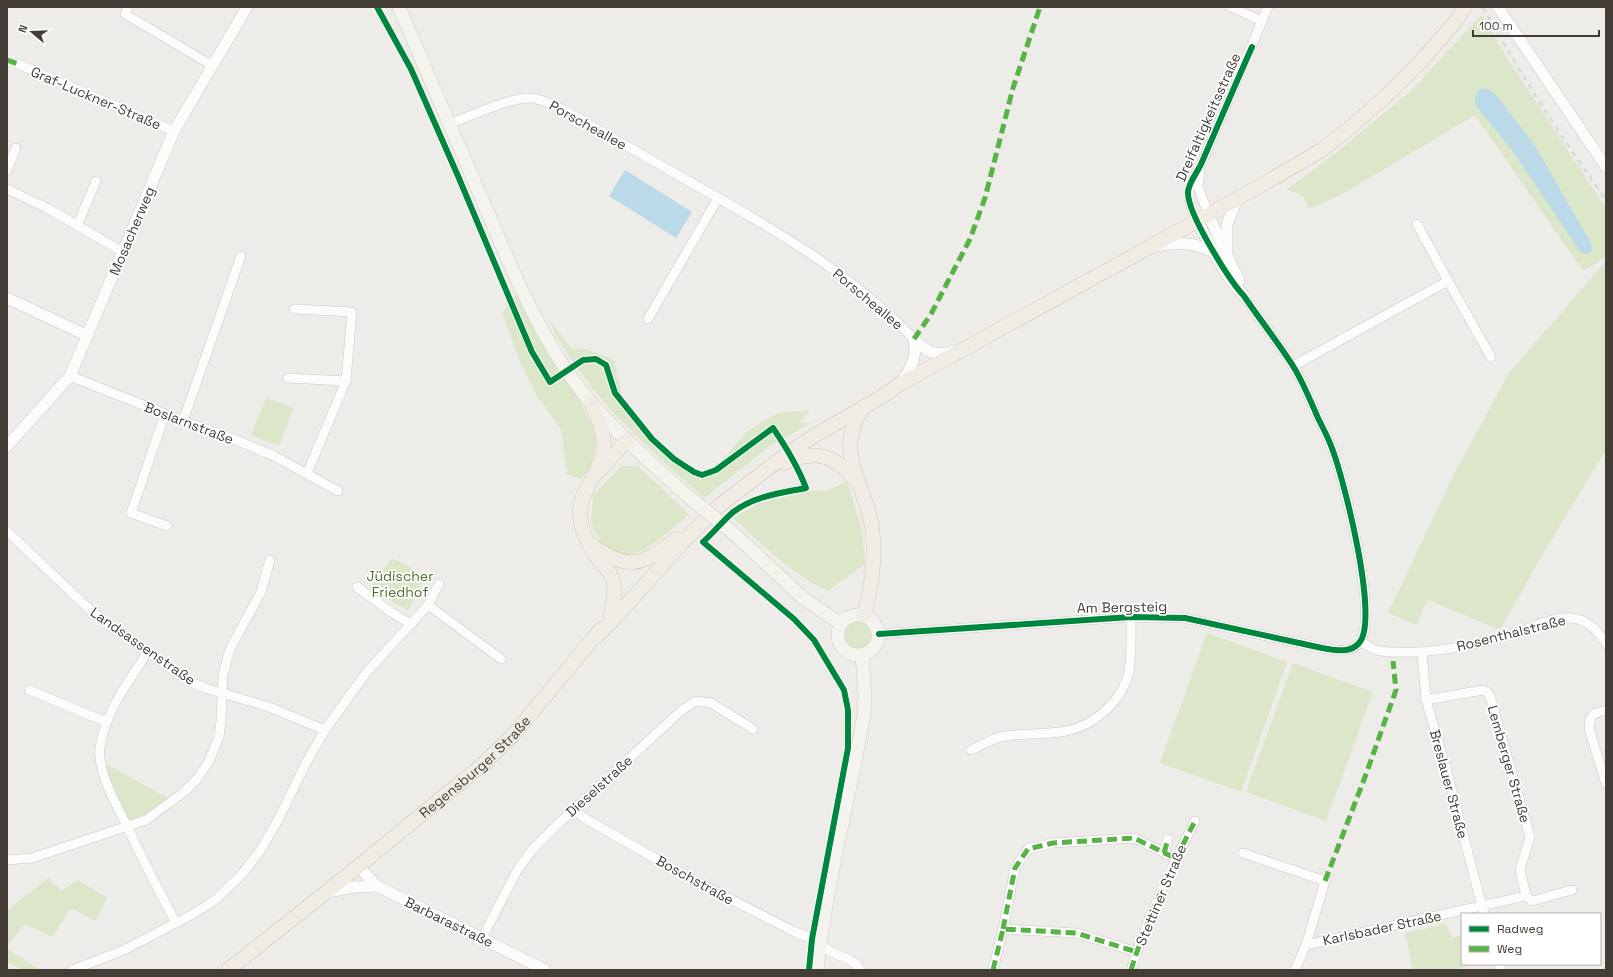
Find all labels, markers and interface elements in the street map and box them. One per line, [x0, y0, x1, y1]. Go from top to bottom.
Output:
north arrow [12, 12, 52, 52]
scale bar [1473, 12, 1599, 38]
text: 100 m [1479, 18, 1513, 34]
text: N [15, 23, 30, 35]
street label: Dreifaltigkeitsstraße [1172, 50, 1244, 184]
street label: Graf-Luckner-Straße [28, 62, 164, 134]
street label: Porscheallee [546, 96, 630, 154]
street label: Mosacherweg [105, 184, 159, 278]
street label: Porscheallee [829, 264, 907, 334]
street label: Boslarnstraße [142, 398, 236, 448]
park label: Jüdischer Friedhof [367, 567, 433, 601]
street label: Am Bergsteig [1077, 597, 1167, 617]
street label: Landsassenstraße [87, 603, 199, 689]
street label: Rosenthalstraße [1455, 611, 1567, 655]
street label: Lemberger Straße [1484, 703, 1534, 825]
street label: Regensburger Straße [415, 712, 534, 822]
street label: Breslauer Straße [1426, 727, 1472, 841]
street label: Dieselstraße [562, 751, 636, 821]
street label: Stettiner Straße [1132, 842, 1190, 948]
street label: Boschstraße [653, 851, 737, 909]
street label: Barbarastraße [402, 893, 496, 951]
street label: Karlsbader Straße [1321, 907, 1443, 949]
legend [1461, 913, 1601, 965]
text: Radweg [1497, 921, 1543, 937]
text: Weg [1497, 941, 1522, 957]

